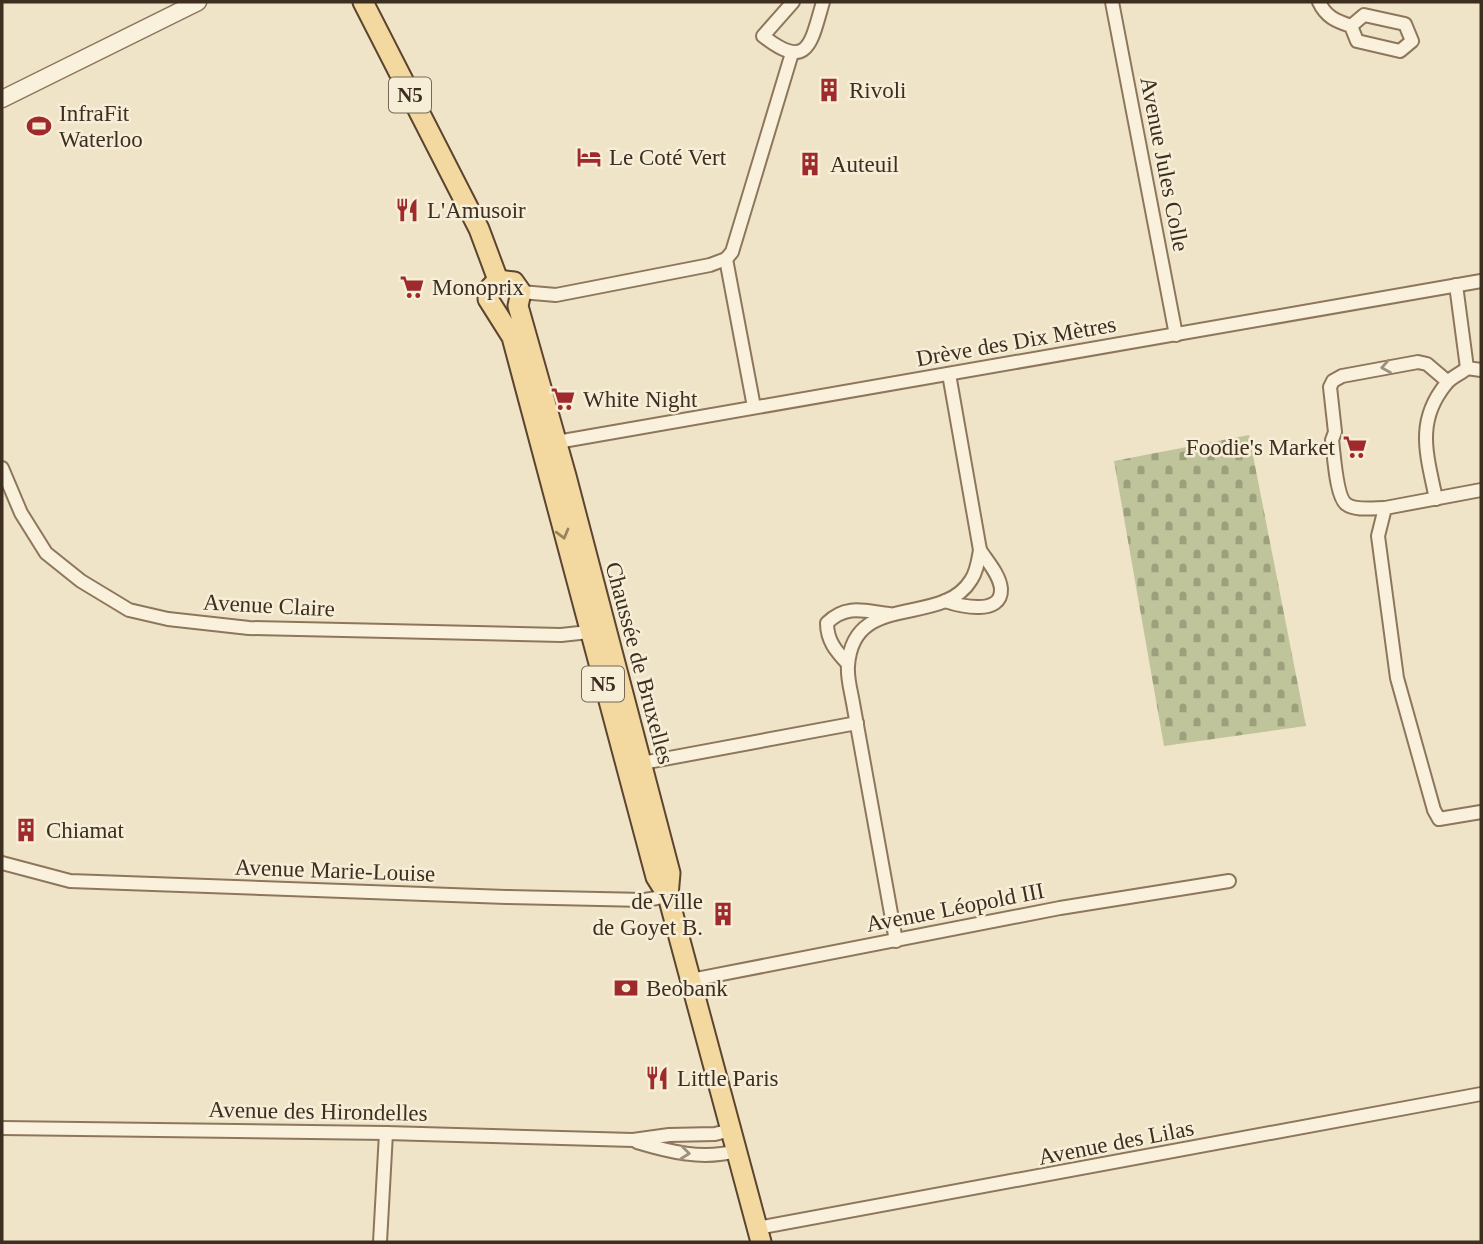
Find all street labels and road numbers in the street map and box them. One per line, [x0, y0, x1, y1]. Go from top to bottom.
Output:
street label: Avenue Jules Colle [1135, 75, 1194, 253]
road number: N5 [389, 78, 431, 112]
street label: Drève des Dix Mètres [914, 312, 1118, 371]
street label: Chaussée de Bruxelles [600, 559, 679, 767]
street label: Avenue Claire [203, 590, 335, 621]
road number: N5 [582, 666, 624, 702]
street label: Avenue Marie-Louise [234, 855, 436, 886]
street label: Avenue Léopold III [864, 878, 1046, 937]
street label: Avenue des Hirondelles [208, 1097, 428, 1126]
street label: Avenue des Lilas [1036, 1115, 1196, 1170]

